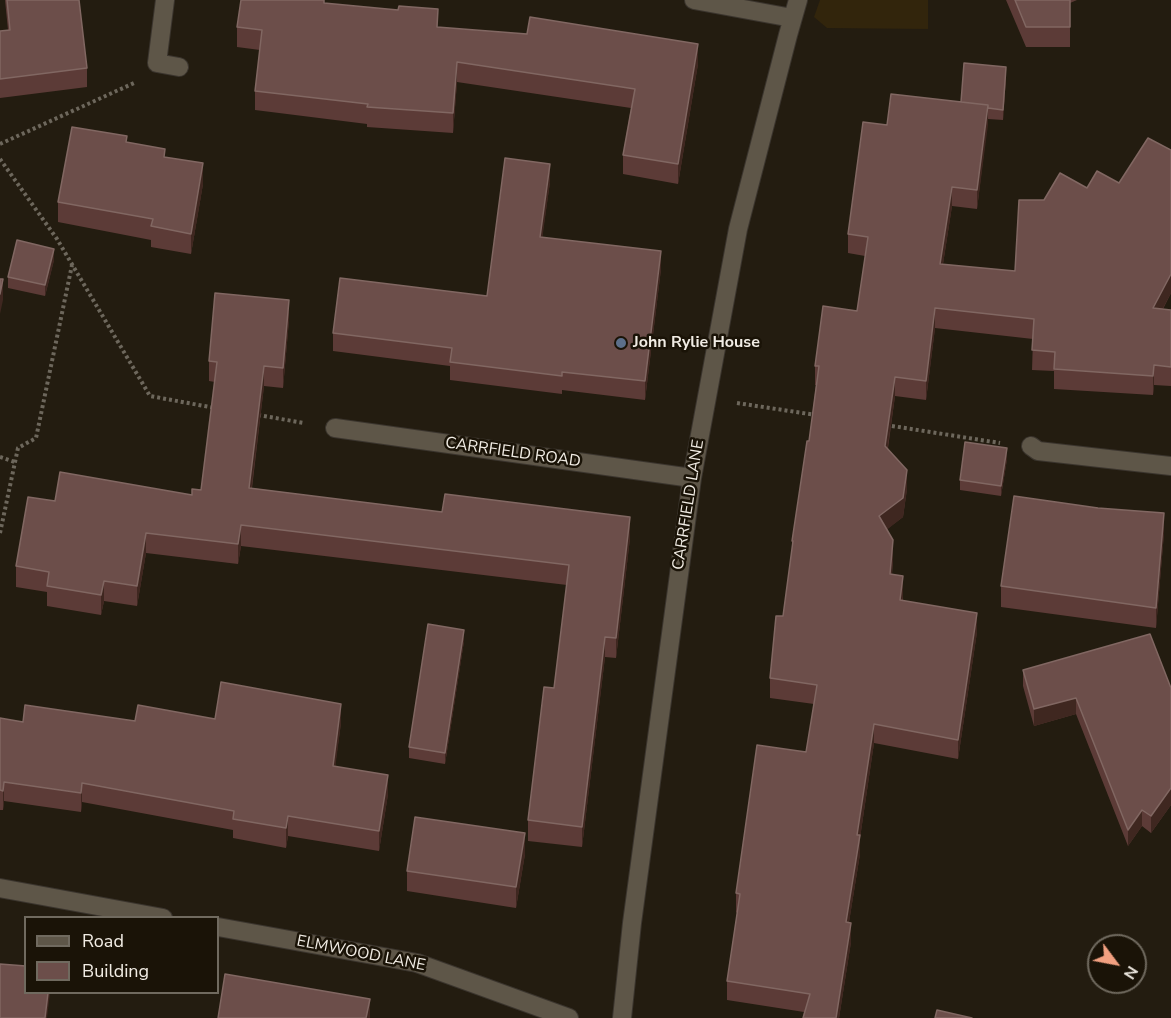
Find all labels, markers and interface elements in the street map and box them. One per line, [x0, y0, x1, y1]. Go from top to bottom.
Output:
place label: John Rylie House [633, 333, 760, 353]
marker: John Rylie House [614, 336, 628, 350]
street label: CARRFIELD ROAD [444, 434, 582, 472]
street label: CARRFIELD LANE [669, 439, 709, 571]
legend [24, 916, 219, 994]
text: Road [82, 929, 124, 953]
street label: ELMWOOD LANE [295, 932, 427, 976]
north arrow [1087, 934, 1147, 994]
text: Building [82, 959, 149, 983]
text: N [1118, 962, 1143, 983]

